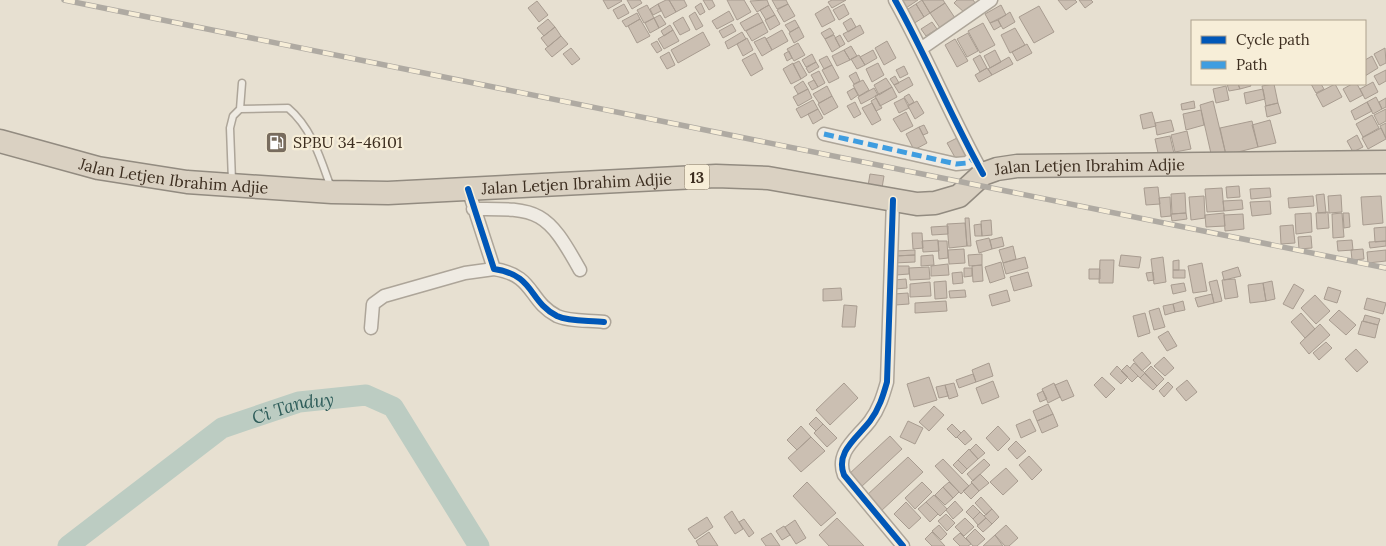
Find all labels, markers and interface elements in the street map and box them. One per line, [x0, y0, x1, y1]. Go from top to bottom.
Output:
legend [1191, 20, 1366, 85]
text: Cycle path [1236, 30, 1310, 49]
text: Path [1236, 55, 1267, 74]
fuel station icon: SPBU 34-46101 [265, 130, 289, 154]
place label: SPBU 34-46101 [293, 132, 403, 152]
street label: Jalan Letjen Ibrahim Adjie [76, 153, 269, 198]
street label: Jalan Letjen Ibrahim Adjie [992, 154, 1185, 179]
road number: 13 [684, 164, 710, 190]
street label: Jalan Letjen Ibrahim Adjie [480, 168, 673, 198]
water label: Ci Tanduy [249, 387, 335, 429]

